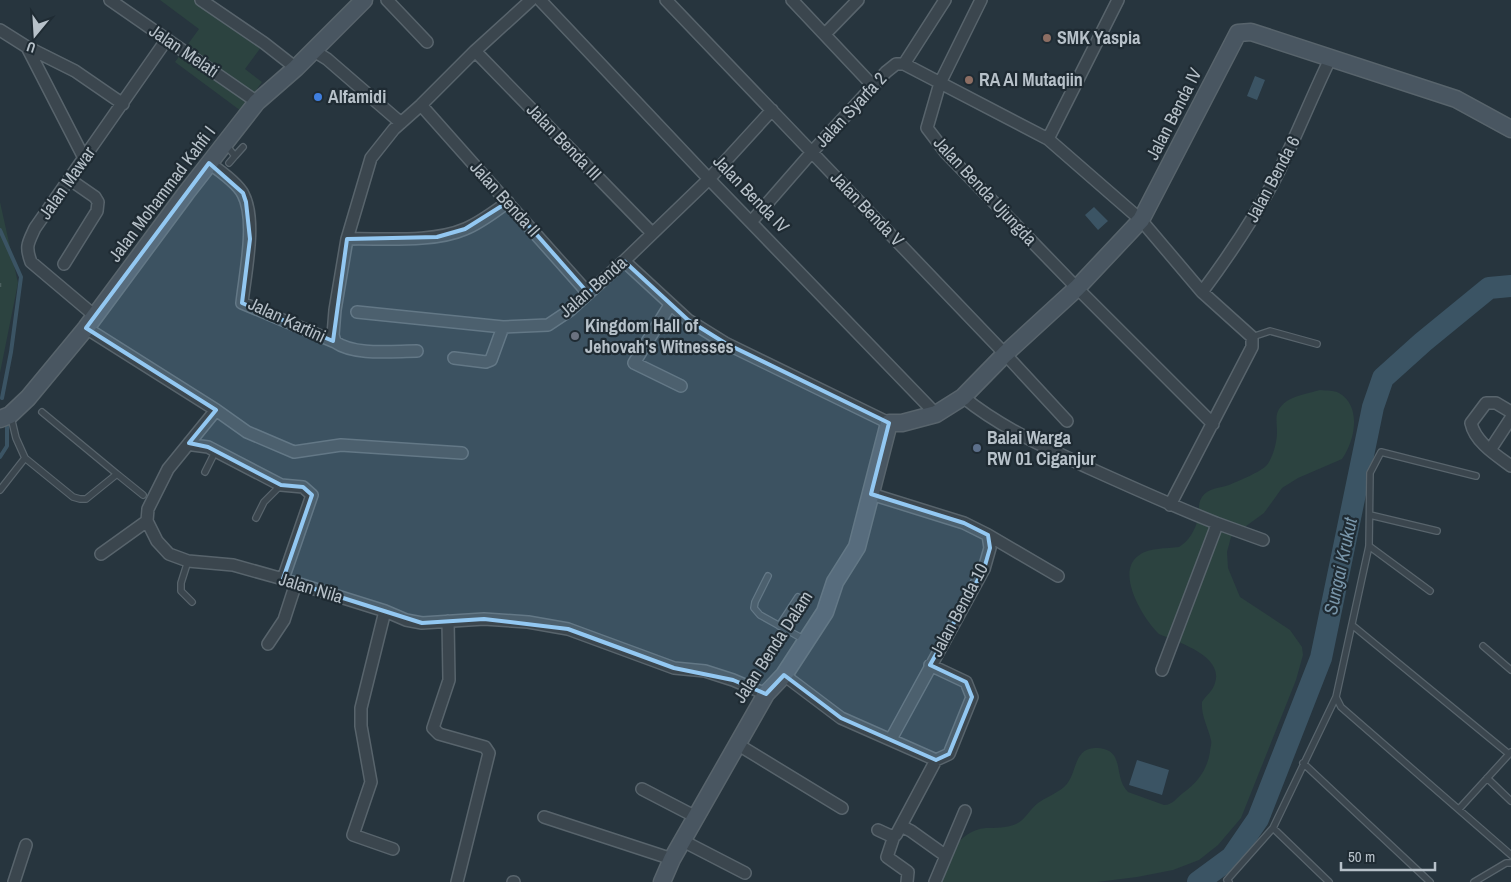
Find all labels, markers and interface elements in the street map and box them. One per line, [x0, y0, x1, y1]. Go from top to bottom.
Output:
north arrow [10, 10, 60, 60]
street label: Jalan Melati [144, 18, 224, 83]
place label: SMK Yaspia [1057, 25, 1141, 50]
marker: SMK Yaspia [1041, 32, 1053, 44]
text: U [24, 38, 38, 57]
street label: Jalan Benda IV [1140, 63, 1207, 164]
street label: Jalan Syarfa 2 [809, 67, 892, 153]
place label: RA Al Mutaqiin [979, 67, 1083, 92]
marker: RA Al Mutaqiin [963, 74, 975, 86]
place label: Alfamidi [328, 84, 386, 109]
marker: Alfamidi [312, 91, 324, 103]
street label: Jalan Benda III [521, 98, 608, 186]
street label: Jalan Mohammad Kahfi I [102, 121, 221, 267]
street label: Jalan Benda Ujungda [928, 131, 1043, 251]
street label: Jalan Benda 6 [1239, 131, 1306, 226]
street label: Jalan Mawar [32, 141, 101, 224]
street label: Jalan Benda IV [708, 149, 795, 238]
street label: Jalan Benda II [465, 155, 546, 242]
street label: Jalan Benda V [825, 165, 910, 252]
street label: Jalan Benda [554, 250, 632, 323]
street label: Jalan Kartini [244, 291, 330, 348]
place label: Kingdom Hall of Jehovah's Witnesses [585, 313, 734, 359]
marker: Kingdom Hall of Jehovah's Witnesses [569, 330, 581, 342]
place label: Balai Warga RW 01 Ciganjur [987, 425, 1096, 471]
marker: Balai Warga RW 01 Ciganjur [971, 442, 983, 454]
water label: Sungai Krukut [1317, 514, 1363, 617]
street label: Jalan Benda 10 [923, 559, 994, 661]
street label: Jalan Nila [276, 566, 346, 609]
street label: Jalan Benda Dalam [727, 586, 818, 708]
scale bar [1341, 840, 1435, 872]
text: 50 m [1348, 846, 1375, 867]

